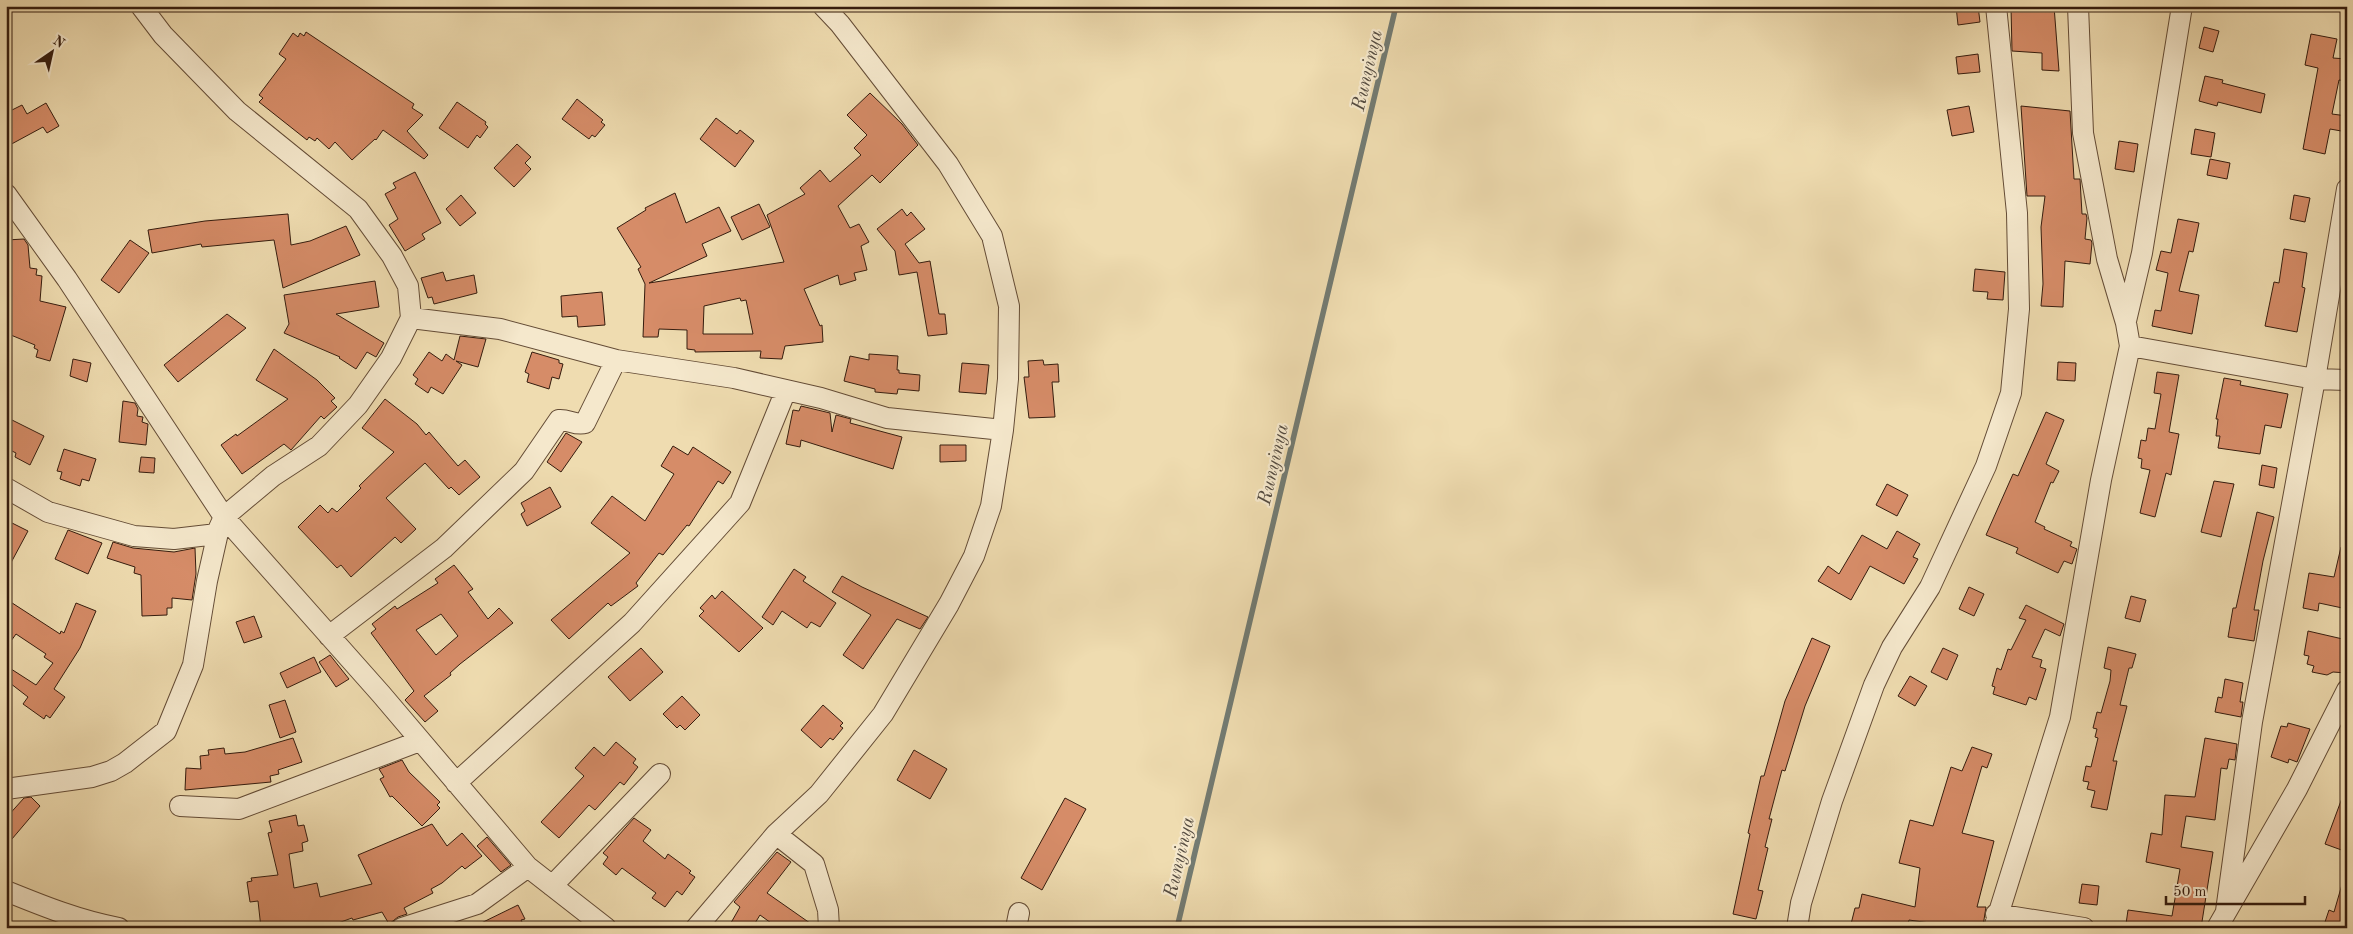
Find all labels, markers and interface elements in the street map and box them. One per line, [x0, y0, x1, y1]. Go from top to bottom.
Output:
north arrow [28, 28, 78, 78]
water label: Runyinya [1350, 28, 1387, 114]
text: N [50, 33, 67, 51]
water label: Runyinya [1256, 422, 1293, 508]
water label: Runyinya [1162, 815, 1199, 901]
scale bar [2166, 874, 2304, 906]
text: 50 m [2173, 885, 2207, 900]

